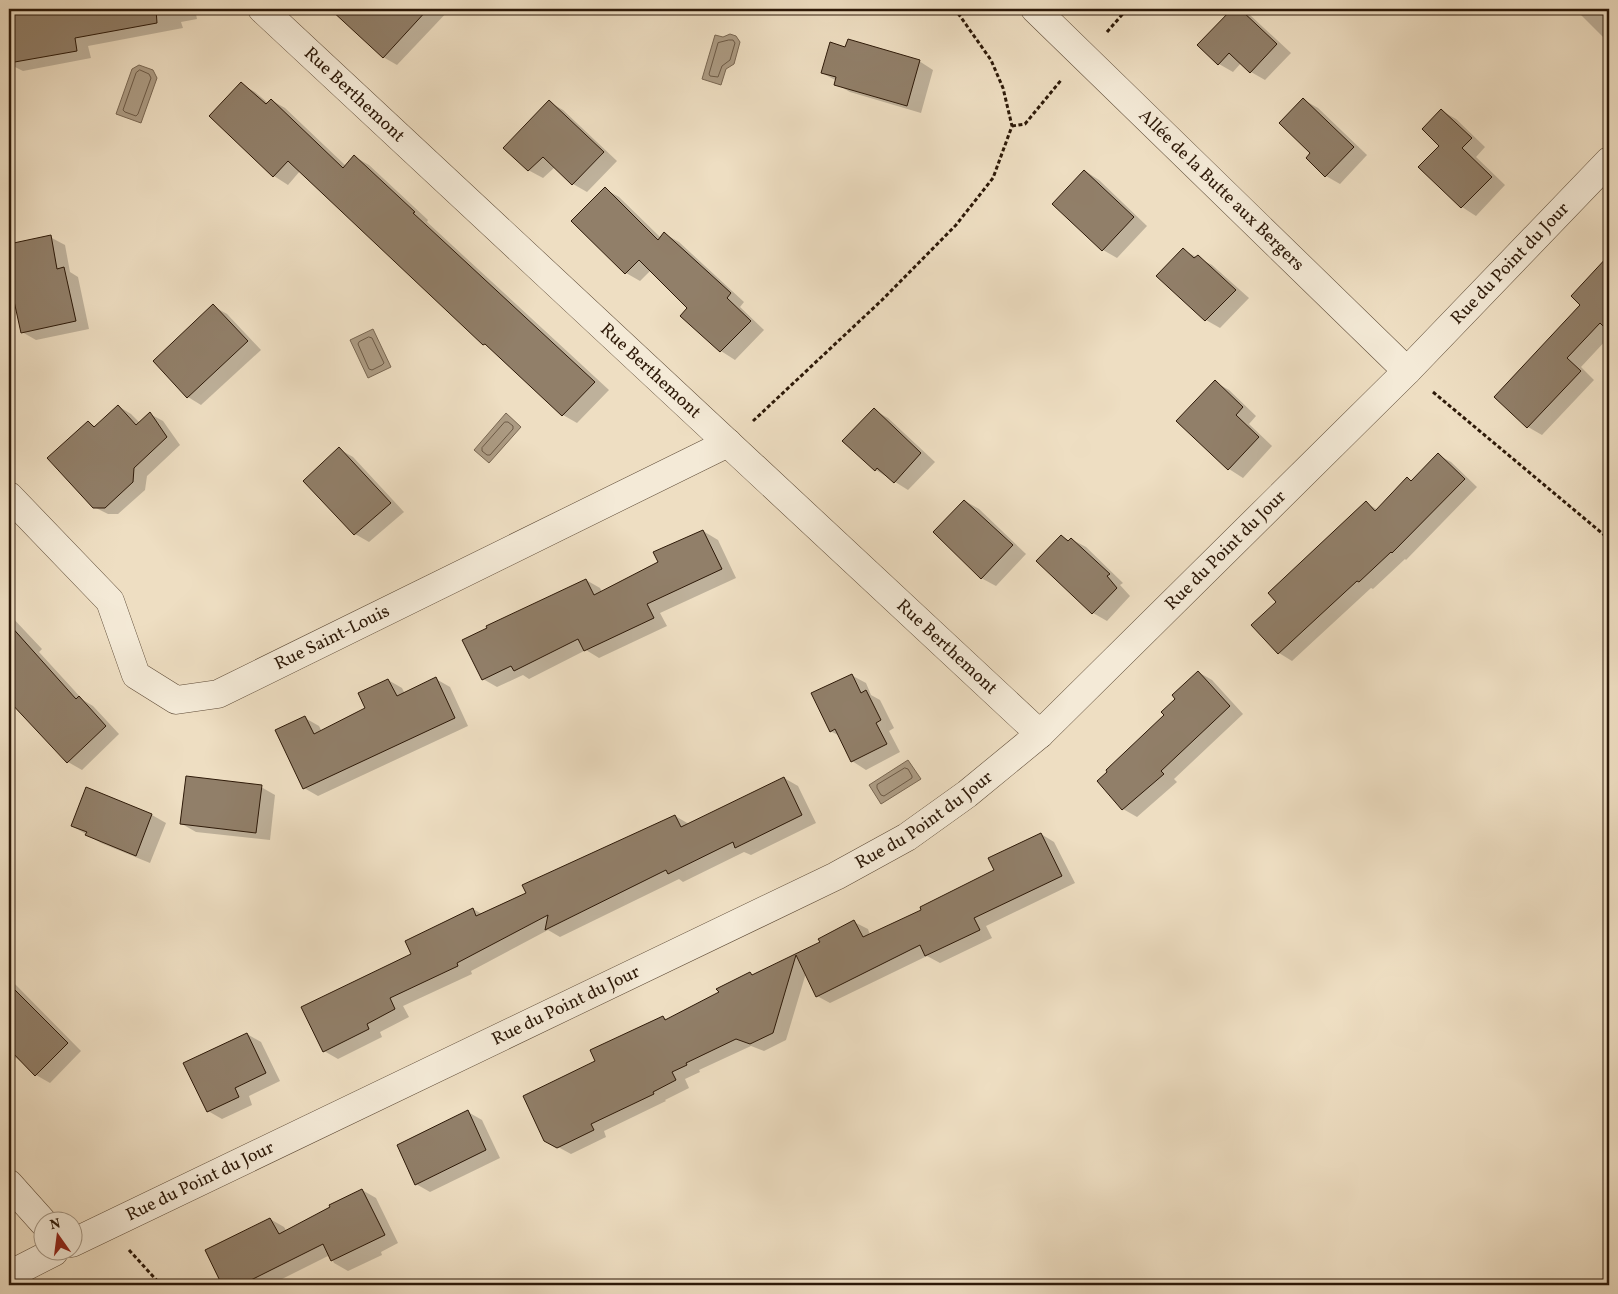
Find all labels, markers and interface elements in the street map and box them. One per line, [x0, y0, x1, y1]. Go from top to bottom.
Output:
street label: Rue Berthemont [298, 41, 410, 148]
street label: Allée de la Butte aux Bergers [1133, 104, 1310, 277]
street label: Rue du Point du Jour [1445, 196, 1576, 331]
street label: Rue Berthemont [594, 318, 707, 425]
street label: Rue du Point du Jour [1159, 484, 1292, 616]
street label: Rue Berthemont [891, 594, 1003, 701]
street label: Rue Saint-Louis [270, 599, 394, 677]
street label: Rue du Point du Jour [851, 765, 999, 876]
street label: Rue du Point du Jour [488, 959, 645, 1052]
street label: Rue du Point du Jour [122, 1135, 279, 1228]
north arrow [32, 1212, 82, 1262]
text: N [48, 1214, 62, 1235]

